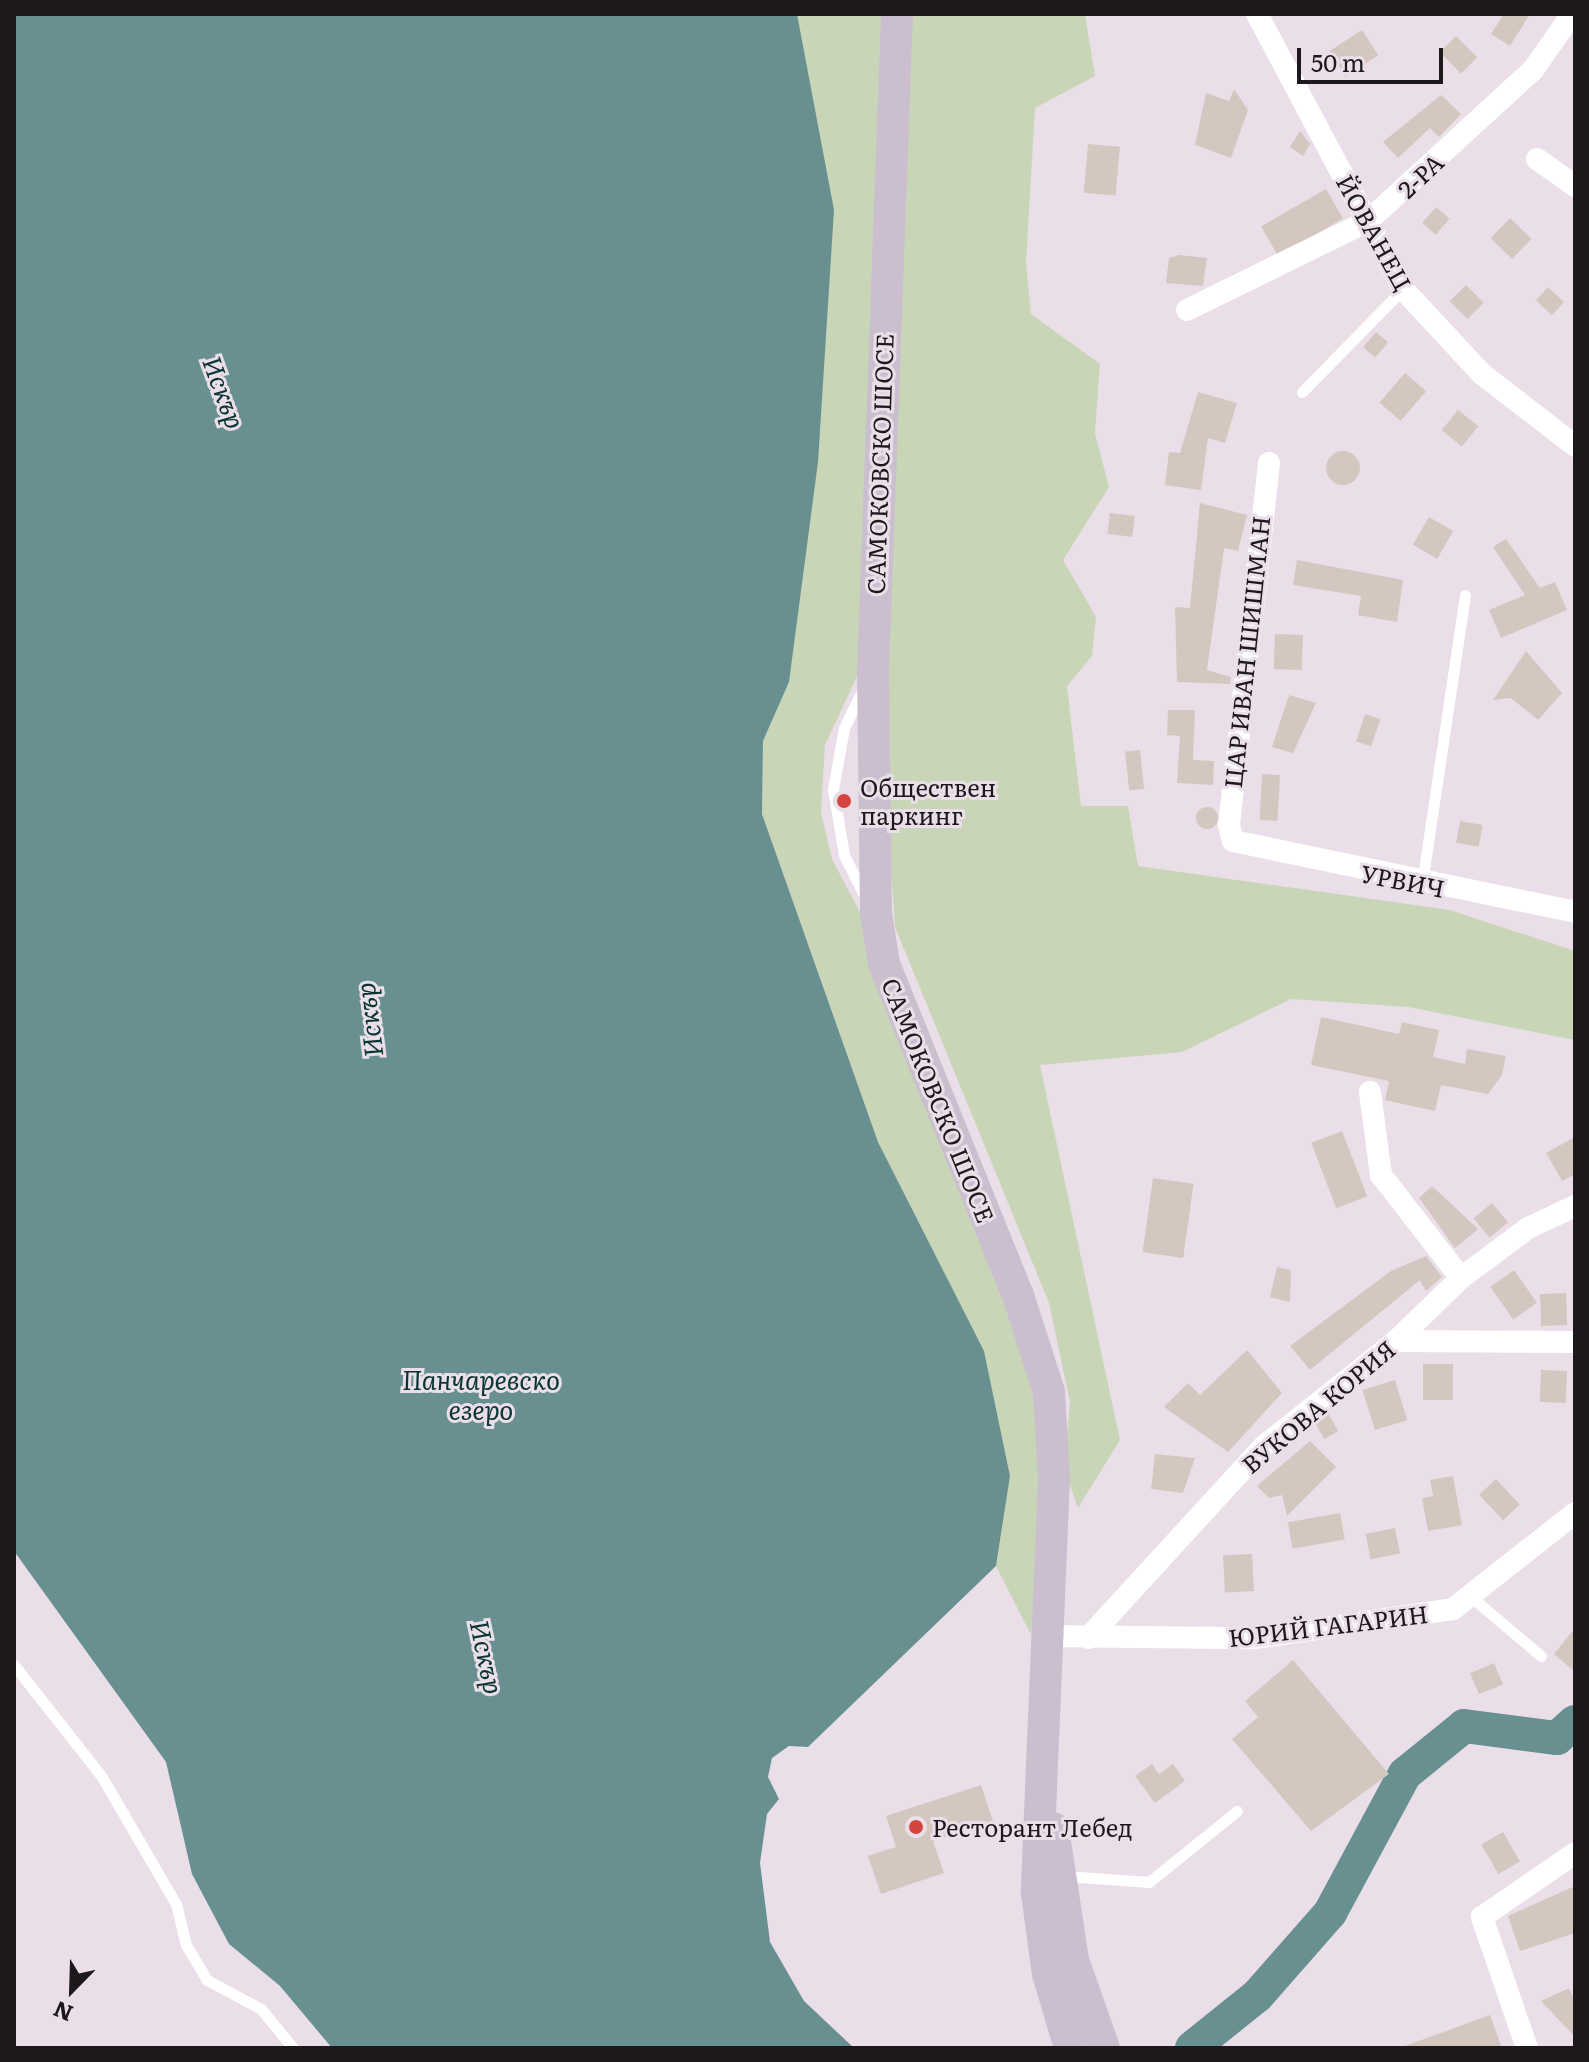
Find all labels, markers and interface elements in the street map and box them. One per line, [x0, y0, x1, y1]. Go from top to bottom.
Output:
scale bar [1301, 32, 1447, 82]
text: 50 m [1311, 44, 1365, 79]
street label: 2-РА [1392, 147, 1448, 203]
street label: ЙОВАНЕЦ [1331, 169, 1419, 295]
street label: САМОКОВСКО ШОСЕ [860, 333, 898, 595]
water label: Искър [198, 352, 252, 432]
street label: ЦАР ИВАН ШИШМАН [1217, 514, 1275, 790]
place label: Обществен паркинг [860, 773, 996, 829]
marker: Обществен паркинг [835, 792, 853, 810]
street label: УРВИЧ [1359, 858, 1447, 902]
street label: САМОКОВСКО ШОСЕ [877, 974, 1001, 1226]
water label: Искър [348, 981, 388, 1059]
street label: ВУКОВА КОРИЯ [1236, 1334, 1400, 1478]
water label: Панчаревско езеро [402, 1363, 560, 1424]
street label: ЮРИЙ ГАГАРИН [1227, 1598, 1429, 1652]
water label: Искър [465, 1617, 511, 1697]
place label: Ресторант Лебед [932, 1813, 1133, 1841]
marker: Ресторант Лебед [907, 1818, 925, 1836]
north arrow [32, 1950, 112, 2030]
text: N [47, 1994, 77, 2031]

